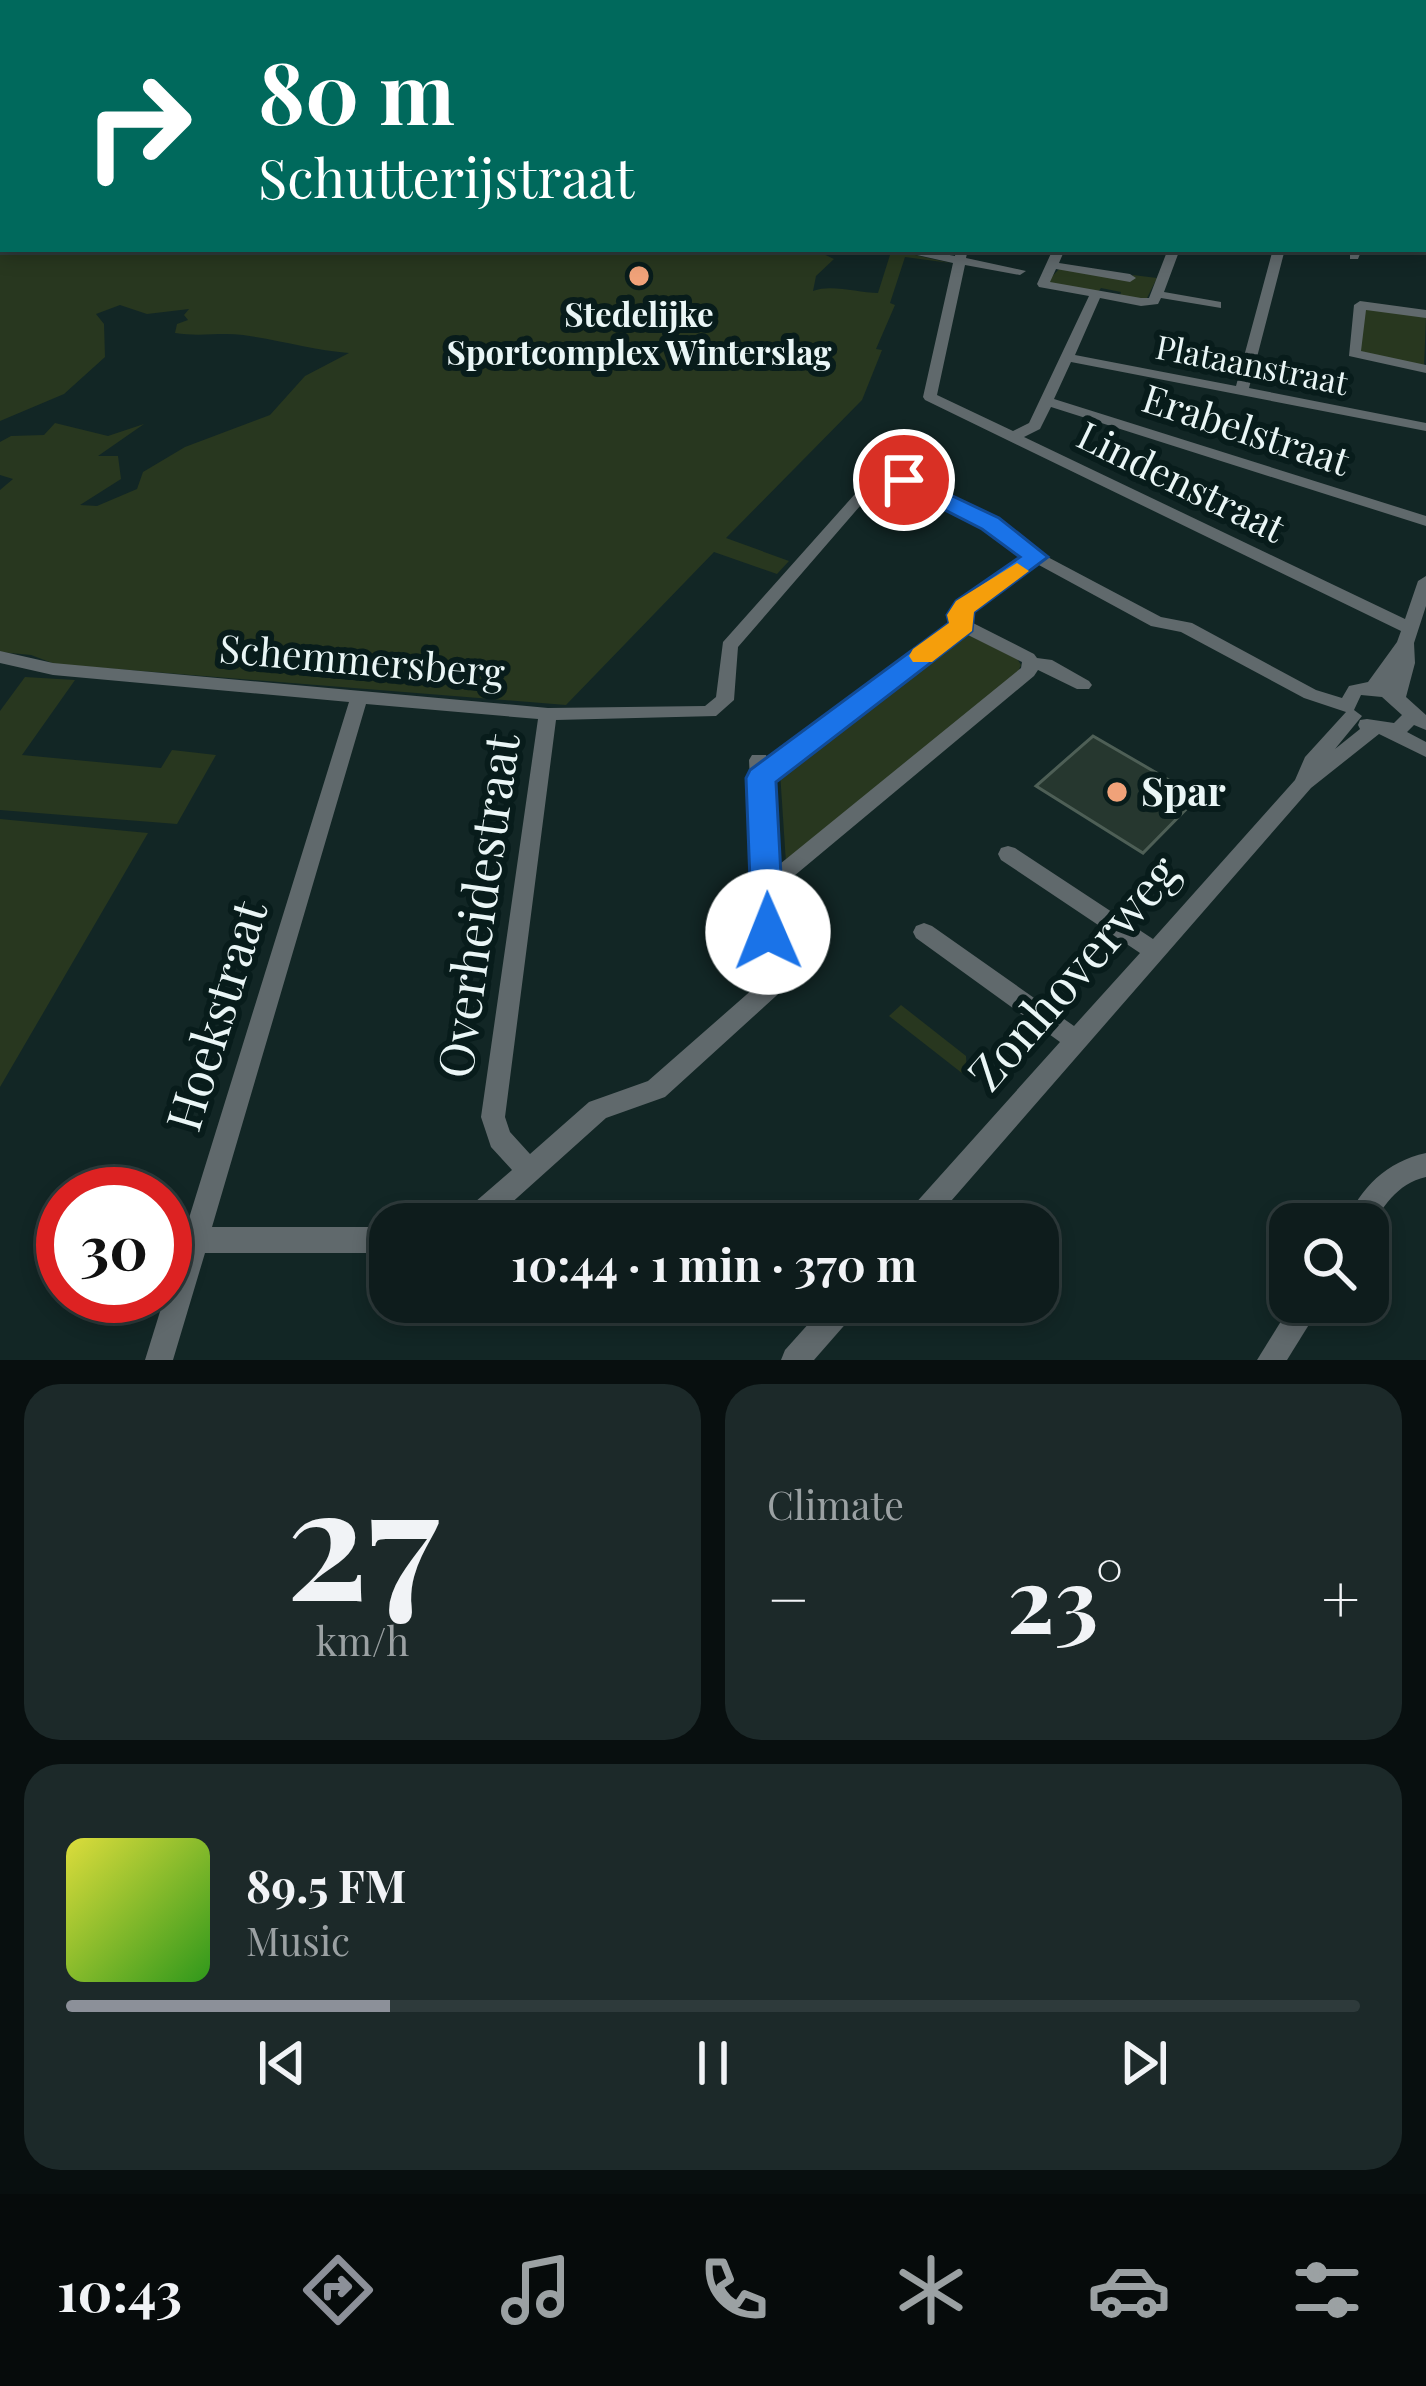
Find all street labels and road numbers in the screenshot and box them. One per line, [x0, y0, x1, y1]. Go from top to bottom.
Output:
street label: Plataanstraat [1153, 323, 1353, 403]
street label: Erabelstraat [1137, 370, 1358, 486]
street label: Lindenstraat [1070, 408, 1295, 553]
street label: Schemmersberg [217, 621, 507, 697]
street label: Overheidestraat [420, 728, 532, 1082]
street label: Zonhoverweg [952, 839, 1192, 1102]
street label: Hoekstraat [149, 891, 280, 1138]

